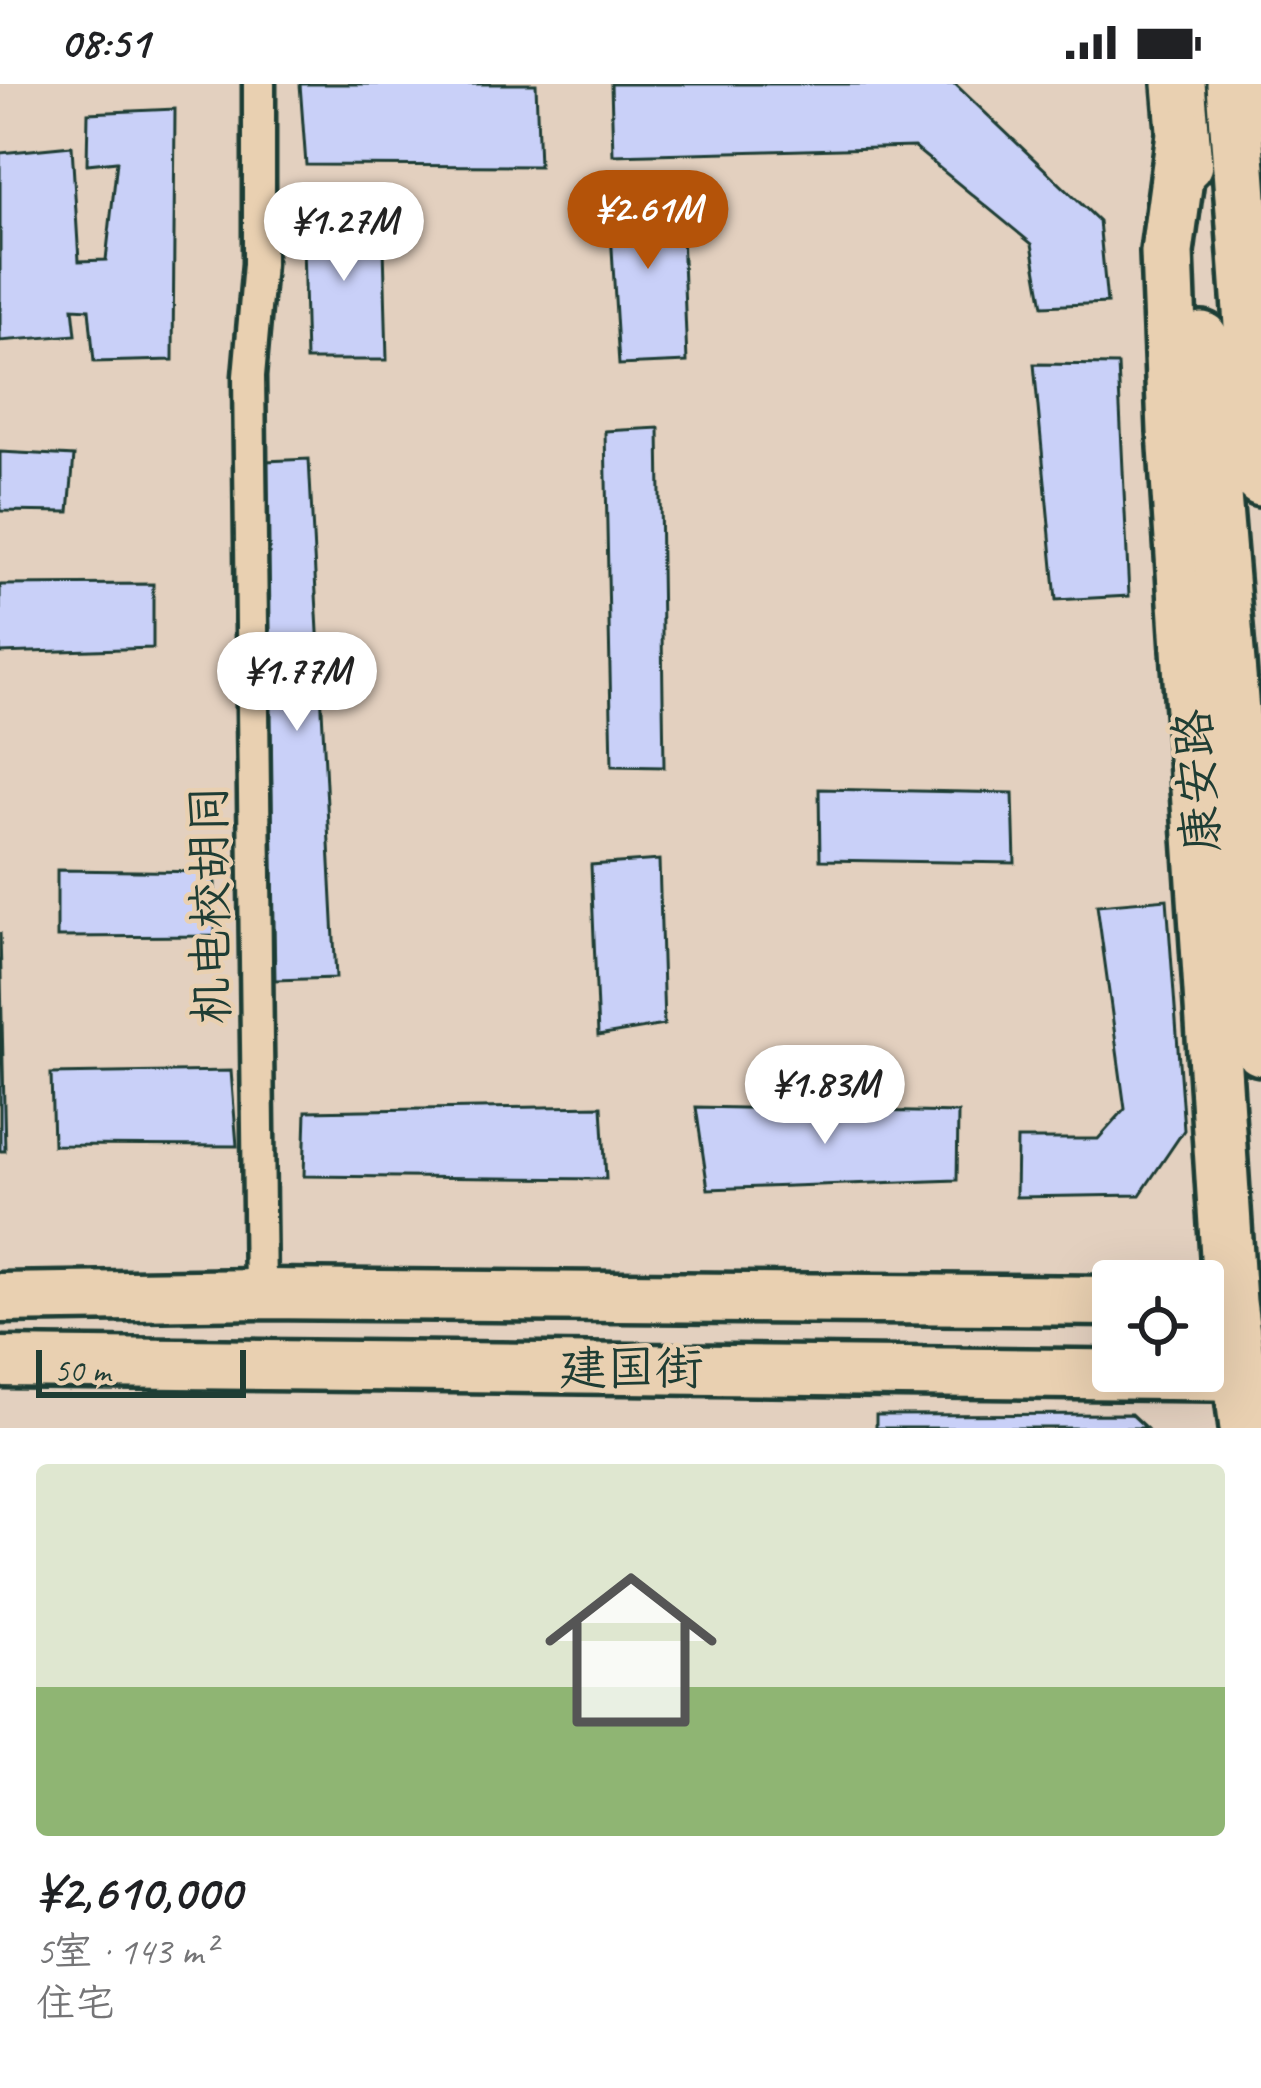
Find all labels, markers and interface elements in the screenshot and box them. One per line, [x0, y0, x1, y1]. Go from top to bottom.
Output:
text: 08:51 [60, 14, 149, 71]
pin: ¥2.61M [550, 170, 746, 272]
pin: ¥1.27M [246, 182, 442, 284]
text: ¥2.61M [594, 184, 702, 233]
text: ¥1.27M [291, 196, 397, 245]
pin: ¥1.77M [199, 632, 395, 734]
text: ¥1.77M [244, 646, 350, 695]
street label: 康安路 [1162, 707, 1232, 855]
street label: 机电校胡同 [178, 784, 242, 1026]
pin: ¥1.83M [727, 1045, 923, 1147]
text: ¥1.83M [772, 1059, 878, 1108]
map controls [1092, 1260, 1224, 1392]
button: locate [1092, 1260, 1224, 1392]
street label: 建国街 [559, 1338, 703, 1398]
scale bar [36, 1344, 246, 1397]
text: 50 m [54, 1350, 110, 1392]
icon: home [523, 1542, 739, 1758]
text: ¥2,610,000 [36, 1860, 241, 1924]
text: 5室 · 143 m² [36, 1927, 215, 1976]
text: 住宅 [36, 1979, 114, 2028]

